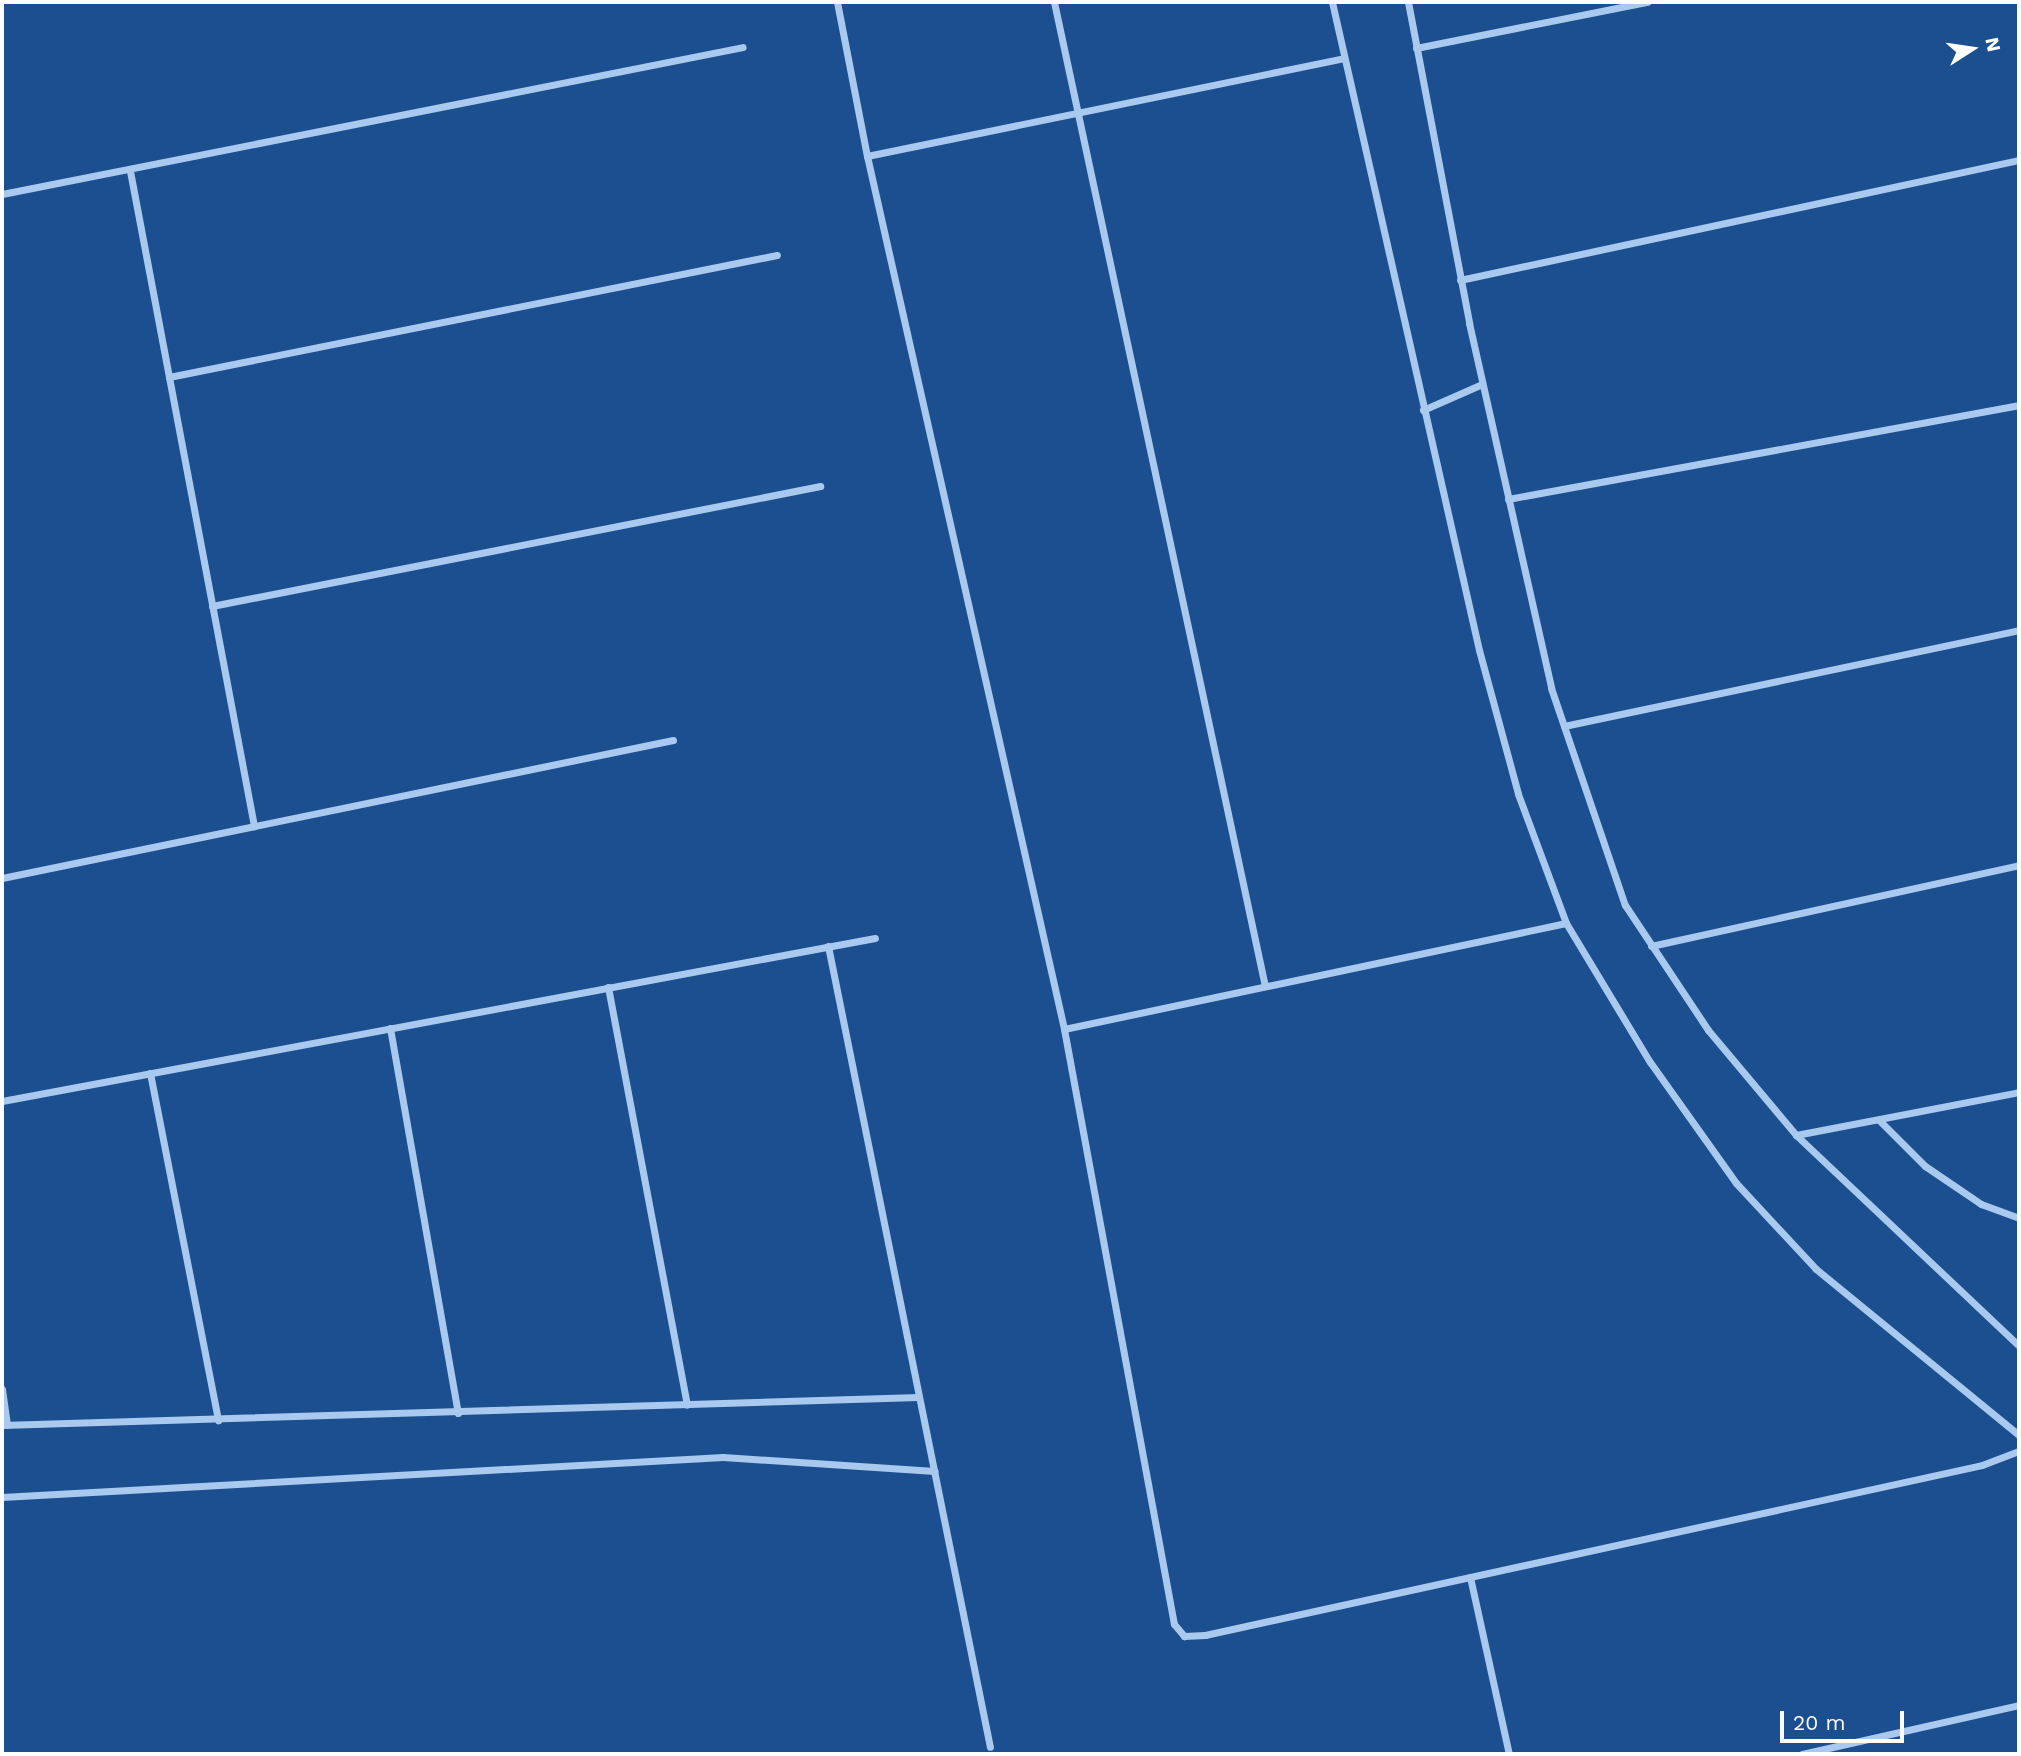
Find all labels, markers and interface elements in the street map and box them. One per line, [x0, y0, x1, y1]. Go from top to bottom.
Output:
north arrow [1937, 14, 2007, 84]
text: N [1980, 35, 2006, 54]
scale bar [1783, 1696, 1907, 1740]
text: 20 m [1793, 1710, 1845, 1735]

